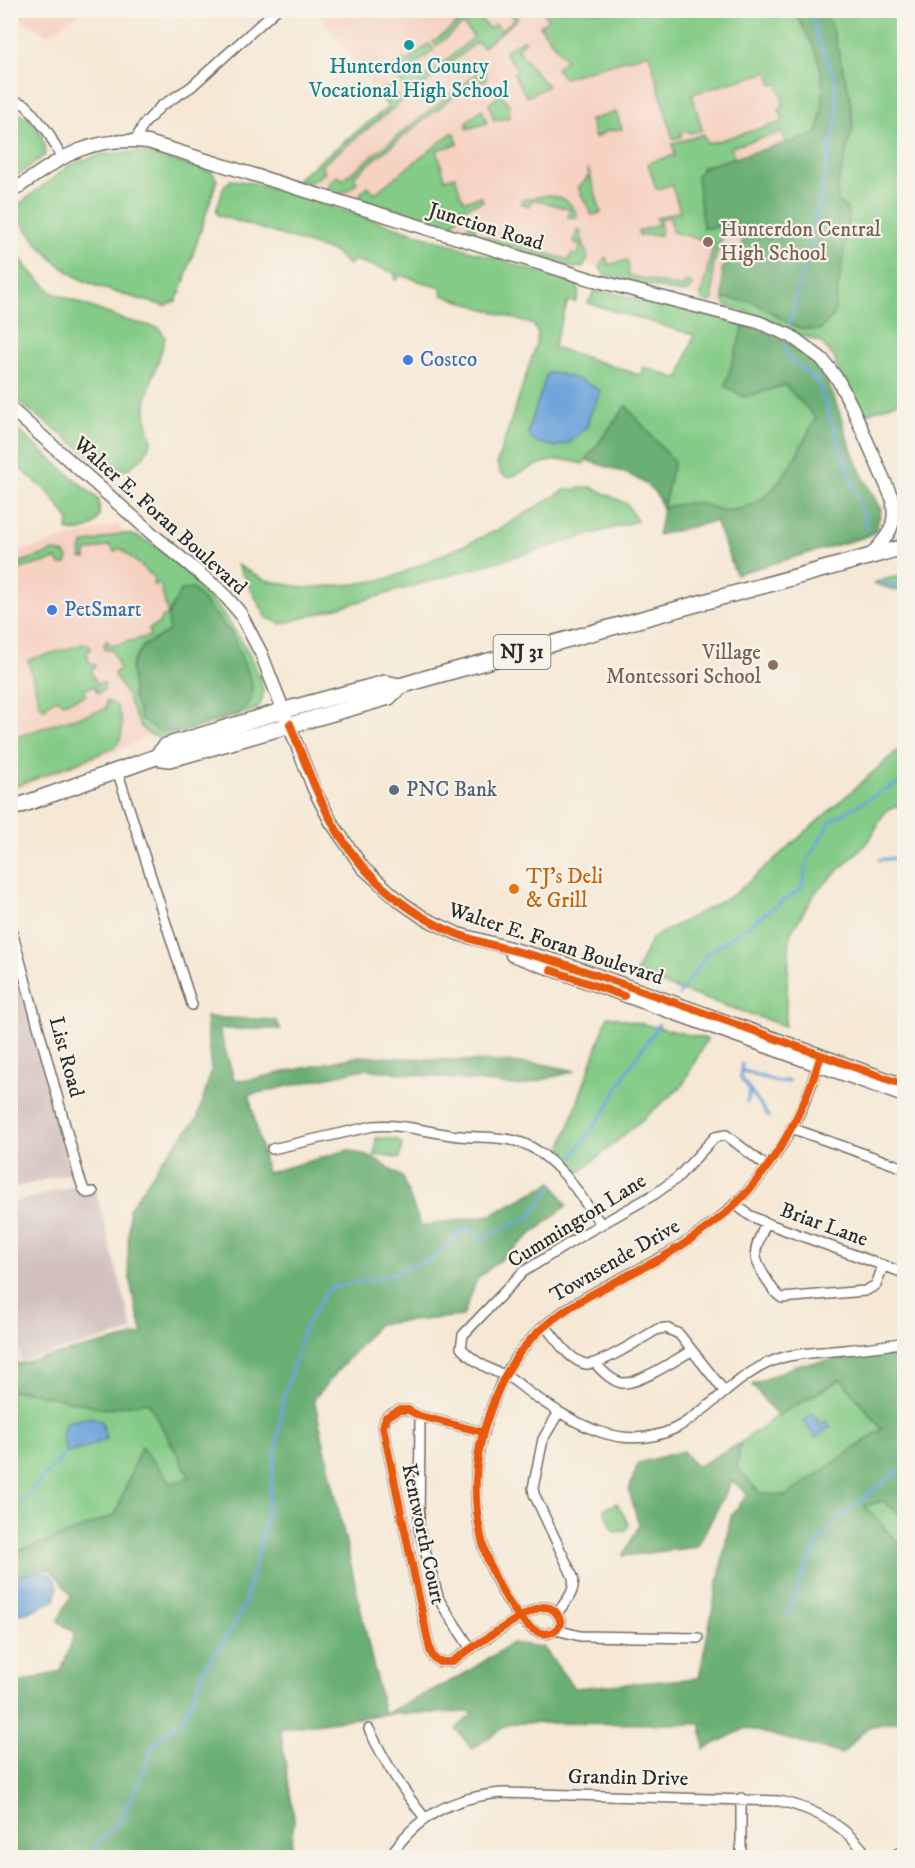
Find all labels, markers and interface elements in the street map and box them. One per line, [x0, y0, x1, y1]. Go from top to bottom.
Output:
marker: Hunterdon County Vocational High School [402, 38, 416, 52]
place label: Hunterdon County Vocational High School [308, 54, 510, 104]
street label: Junction Road [423, 197, 547, 257]
place label: Hunterdon Central High School [720, 217, 882, 267]
marker: Hunterdon Central High School [701, 235, 715, 249]
place label: Costco [420, 347, 477, 373]
marker: Costco [401, 353, 415, 367]
street label: Walter E. Foran Boulevard [67, 430, 253, 601]
place label: PetSmart [64, 597, 142, 623]
marker: PetSmart [45, 603, 59, 617]
road number: NJ 31 [494, 635, 550, 669]
place label: Village Montessori School [606, 640, 762, 690]
marker: Village Montessori School [766, 658, 780, 672]
place label: PNC Bank [406, 777, 498, 803]
marker: PNC Bank [387, 783, 401, 797]
place label: TJ's Deli & Grill [526, 864, 603, 914]
marker: TJ's Deli & Grill [507, 882, 521, 896]
street label: Walter E. Foran Boulevard [444, 897, 667, 991]
street label: List Road [43, 1014, 89, 1101]
street label: Cummington Lane [503, 1168, 651, 1274]
street label: Briar Lane [777, 1197, 872, 1253]
street label: Townsende Drive [546, 1213, 685, 1309]
street label: Kentworth Court [395, 1461, 451, 1607]
street label: Grandin Drive [568, 1764, 689, 1792]

